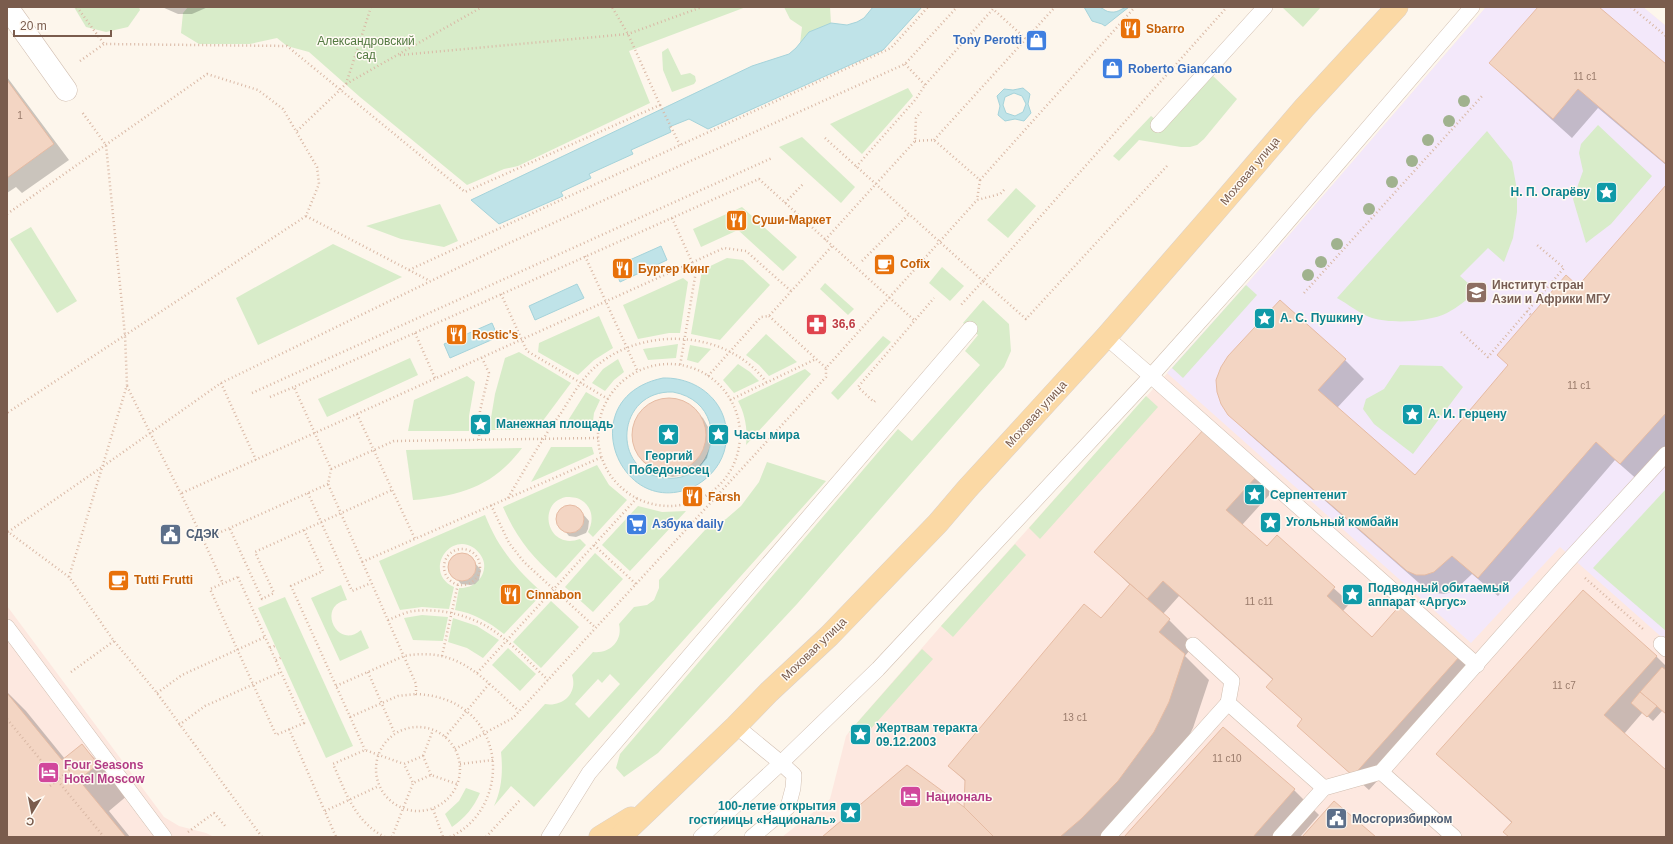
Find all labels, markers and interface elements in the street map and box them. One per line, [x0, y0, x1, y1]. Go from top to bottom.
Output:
scale bar [14, 12, 111, 38]
restaurant icon: Sbarro [1117, 16, 1143, 42]
text: 20 m [20, 19, 47, 33]
place label: Sbarro [1146, 22, 1185, 36]
shop icon: Tony Perotti [1024, 27, 1050, 53]
place label: Tony Perotti [953, 33, 1022, 47]
park label: Александровский сад [317, 34, 415, 62]
shop icon: Roberto Giancano [1100, 56, 1126, 82]
place label: Roberto Giancano [1128, 62, 1232, 76]
house number: 11 с1 [1573, 71, 1597, 82]
house number: 1 [17, 110, 23, 121]
street label: Моховая улица [1217, 134, 1283, 208]
place icon: Н. П. Огарёву [1593, 179, 1619, 205]
place label: Н. П. Огарёву [1511, 185, 1590, 199]
restaurant icon: Суши-Маркет [724, 207, 750, 233]
place label: Суши-Маркет [752, 213, 831, 227]
cafe icon: Cofix [871, 251, 897, 277]
restaurant icon: Бургер Кинг [610, 256, 636, 282]
place label: Cofix [900, 257, 930, 271]
place label: Бургер Кинг [638, 262, 710, 276]
place label: Институт стран Азии и Африки МГУ [1492, 278, 1611, 306]
school or university icon: Институт стран Азии и Африки МГУ [1464, 279, 1490, 305]
place icon: А. С. Пушкину [1251, 305, 1277, 331]
pharmacy icon: 36,6 [804, 311, 830, 337]
place label: А. С. Пушкину [1280, 311, 1364, 325]
place label: 36,6 [832, 317, 856, 331]
restaurant icon: Rostic's [444, 322, 470, 348]
place label: Rostic's [472, 328, 519, 342]
street label: Моховая улица [1002, 378, 1070, 450]
house number: 11 с1 [1567, 380, 1591, 391]
place icon: А. И. Герцену [1399, 401, 1425, 427]
place label: А. И. Герцену [1428, 407, 1507, 421]
place icon: Манежная площадь [468, 411, 494, 437]
place label: Манежная площадь [496, 417, 613, 431]
place icon: Георгий Победоносец [656, 422, 682, 448]
place icon: Часы мира [706, 422, 732, 448]
place label: Часы мира [734, 428, 800, 442]
place label: Георгий Победоносец [629, 449, 710, 477]
place icon: Серпентенит [1241, 482, 1267, 508]
restaurant icon: Farsh [680, 484, 706, 510]
place label: Серпентенит [1270, 488, 1347, 502]
place label: Farsh [708, 490, 741, 504]
place icon: Угольный комбайн [1258, 509, 1284, 535]
supermarket icon: Азбука daily [624, 511, 650, 537]
place label: Угольный комбайн [1286, 515, 1399, 529]
place label: Азбука daily [652, 517, 724, 531]
public building icon: СДЭК [157, 521, 183, 547]
place label: СДЭК [186, 527, 220, 541]
cafe icon: Tutti Frutti [106, 567, 132, 593]
place label: Tutti Frutti [134, 573, 193, 587]
place label: Подводный обитаемый аппарат «Аргус» [1368, 581, 1509, 609]
restaurant icon: Cinnabon [498, 582, 524, 608]
place icon: Подводный обитаемый аппарат «Аргус» [1340, 582, 1366, 608]
place label: Cinnabon [526, 588, 581, 602]
house number: 11 с11 [1245, 596, 1274, 607]
street label: Моховая улица [779, 614, 850, 684]
house number: 11 с7 [1552, 680, 1576, 691]
house number: 13 с1 [1063, 712, 1088, 723]
place label: Жертвам теракта 09.12.2003 [875, 721, 978, 749]
place icon: Жертвам теракта 09.12.2003 [847, 722, 873, 748]
house number: 11 с10 [1212, 753, 1242, 764]
place label: Four Seasons Hotel Moscow [64, 758, 145, 786]
hotel icon: Four Seasons Hotel Moscow [35, 759, 61, 785]
hotel icon: Националь [897, 784, 923, 810]
place label: Националь [926, 790, 992, 804]
north arrow [12, 792, 52, 832]
place label: 100-летие открытия гостиницы «Националь» [689, 799, 836, 827]
place icon: 100-летие открытия гостиницы «Националь» [838, 800, 864, 826]
public building icon: Мосгоризбирком [1324, 806, 1350, 832]
place label: Мосгоризбирком [1352, 812, 1453, 826]
text: С [25, 815, 35, 828]

